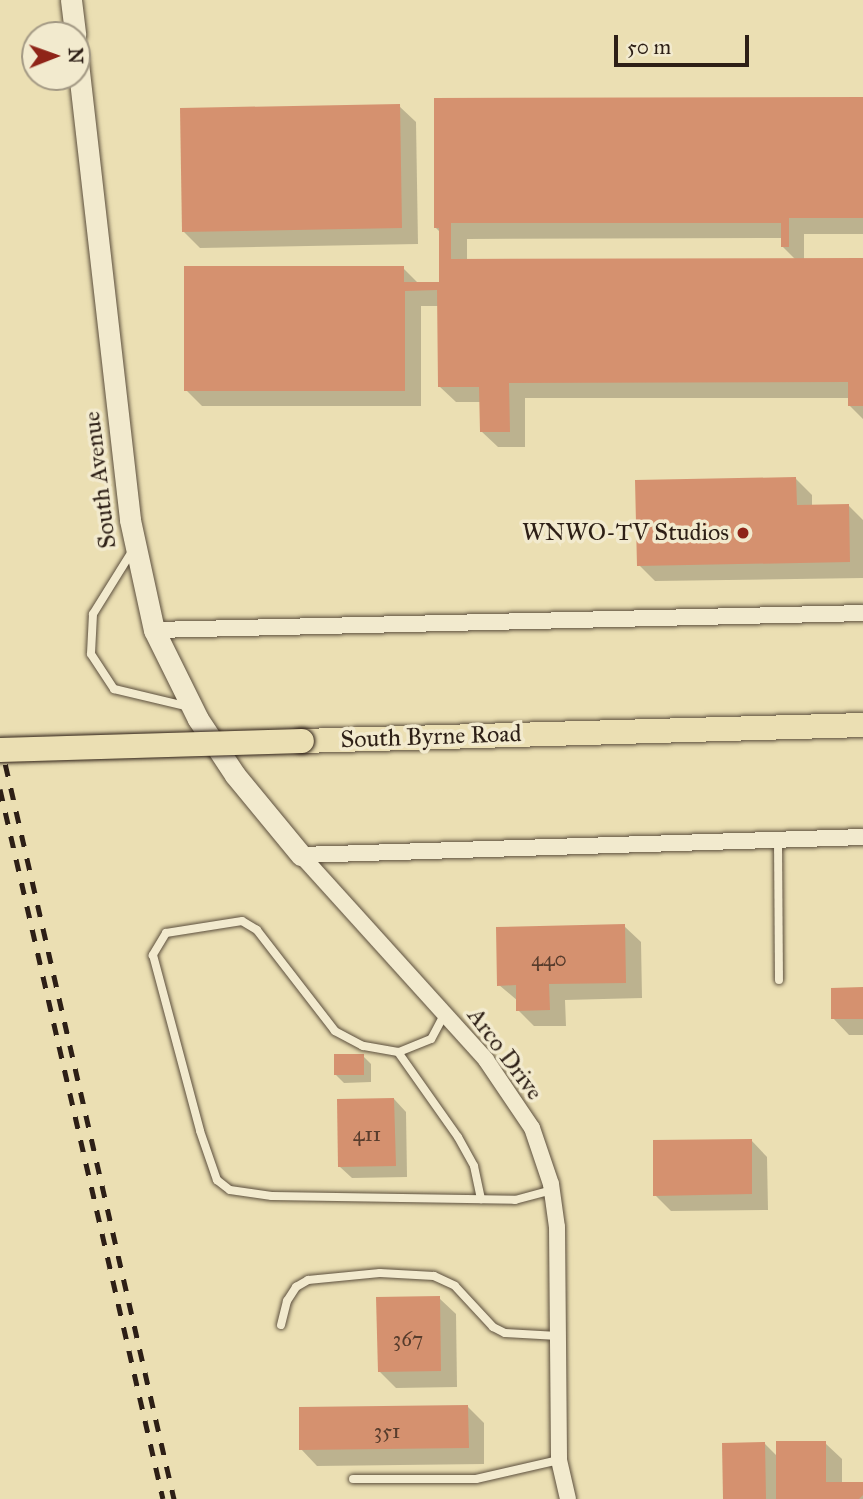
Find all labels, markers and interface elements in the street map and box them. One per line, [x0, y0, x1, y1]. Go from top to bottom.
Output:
north arrow [21, 21, 91, 91]
scale bar [618, 21, 753, 65]
text: 50 m [627, 34, 671, 60]
text: N [64, 47, 87, 64]
street label: South Avenue [77, 410, 123, 550]
place label: WNWO-TV Studios [522, 519, 729, 547]
marker: WNWO-TV Studios [735, 525, 751, 541]
street label: South Byrne Road [340, 719, 522, 755]
house number: 440 [531, 946, 567, 972]
street label: Arco Drive [461, 1002, 549, 1106]
house number: 411 [353, 1121, 381, 1147]
house number: 367 [393, 1326, 423, 1352]
house number: 351 [374, 1418, 400, 1444]

